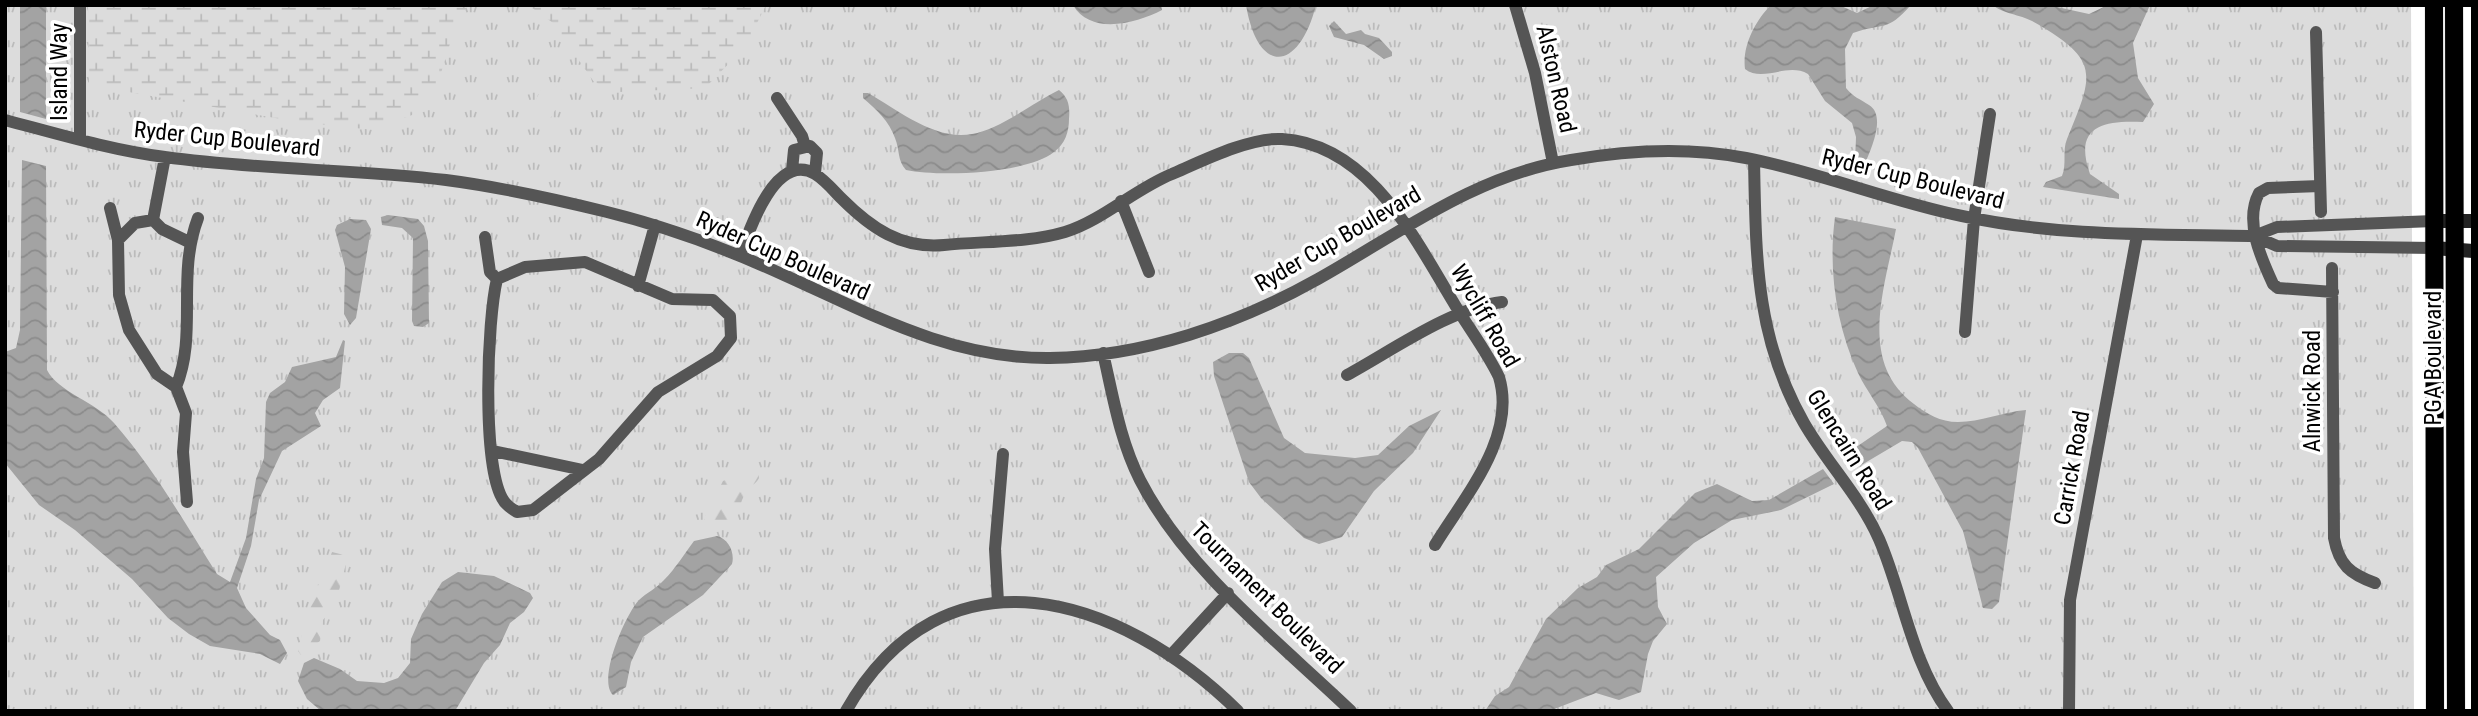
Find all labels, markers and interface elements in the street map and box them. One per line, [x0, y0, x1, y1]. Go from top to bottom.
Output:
street label: Alston Road [1531, 22, 1581, 136]
street label: Island Way [46, 23, 73, 121]
street label: Ryder Cup Boulevard [133, 116, 321, 162]
street label: Ryder Cup Boulevard [1819, 143, 2007, 215]
street label: Ryder Cup Boulevard [1250, 181, 1426, 297]
street label: Ryder Cup Boulevard [692, 206, 874, 306]
street label: Wycliff Road [1445, 260, 1525, 372]
street label: PGA Boulevard [2420, 291, 2447, 425]
street label: Alnwick Road [2299, 330, 2326, 452]
street label: Glencairn Road [1801, 385, 1897, 515]
street label: Carrick Road [2049, 409, 2095, 527]
street label: Tournament Boulevard [1185, 516, 1349, 680]

